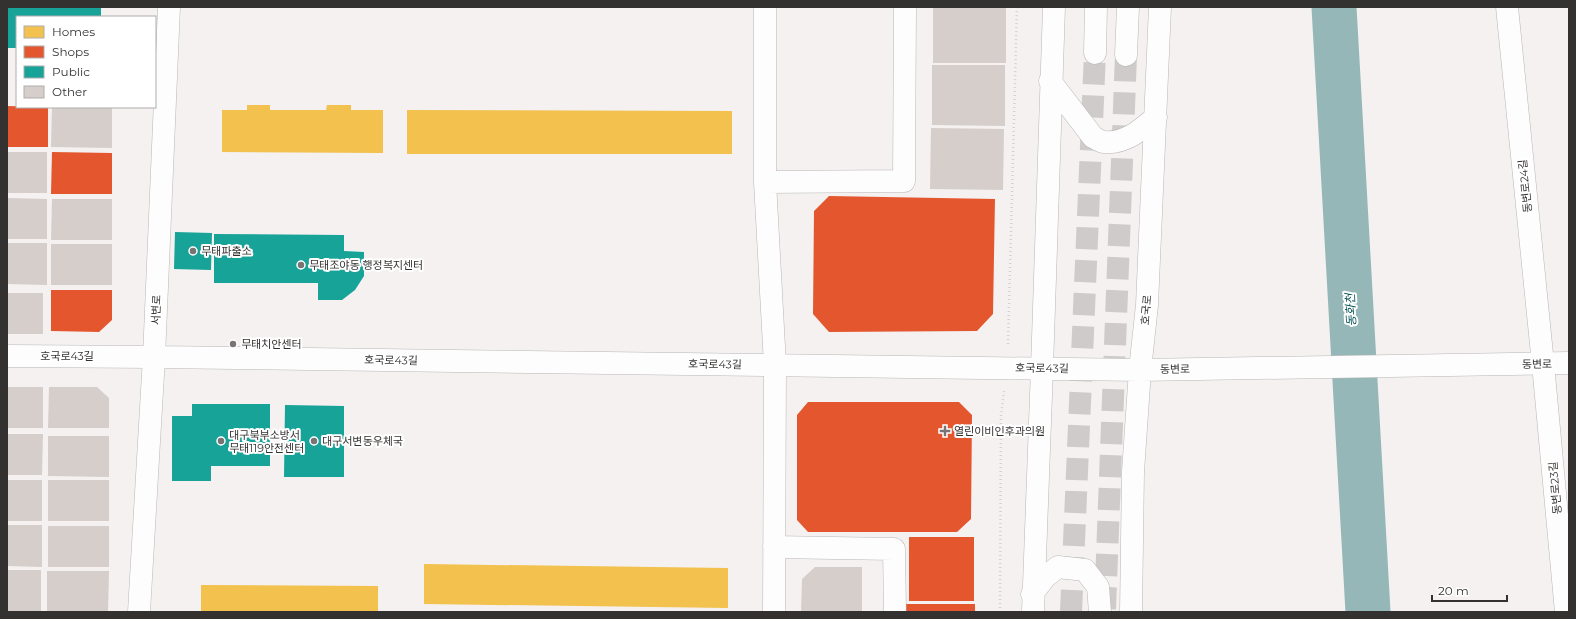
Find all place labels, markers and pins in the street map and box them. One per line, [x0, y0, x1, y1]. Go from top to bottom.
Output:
place label: 무태파출소 [201, 244, 252, 258]
marker: 무태파출소 [188, 246, 198, 256]
place label: 무태조야동 행정복지센터 [309, 258, 423, 272]
marker: 무태조야동 행정복지센터 [296, 260, 306, 270]
place label: 무태치안센터 [241, 337, 302, 351]
marker: 무태치안센터 [228, 339, 238, 349]
place label: 열린이비인후과의원 [954, 424, 1045, 438]
marker: 열린이비인후과의원 [939, 425, 951, 437]
place label: 대구북부소방서 무태119안전센터 [229, 428, 304, 455]
place label: 대구서변동우체국 [322, 434, 403, 448]
marker: 대구북부소방서 무태119안전센터 [216, 436, 226, 446]
marker: 대구서변동우체국 [309, 436, 319, 446]

